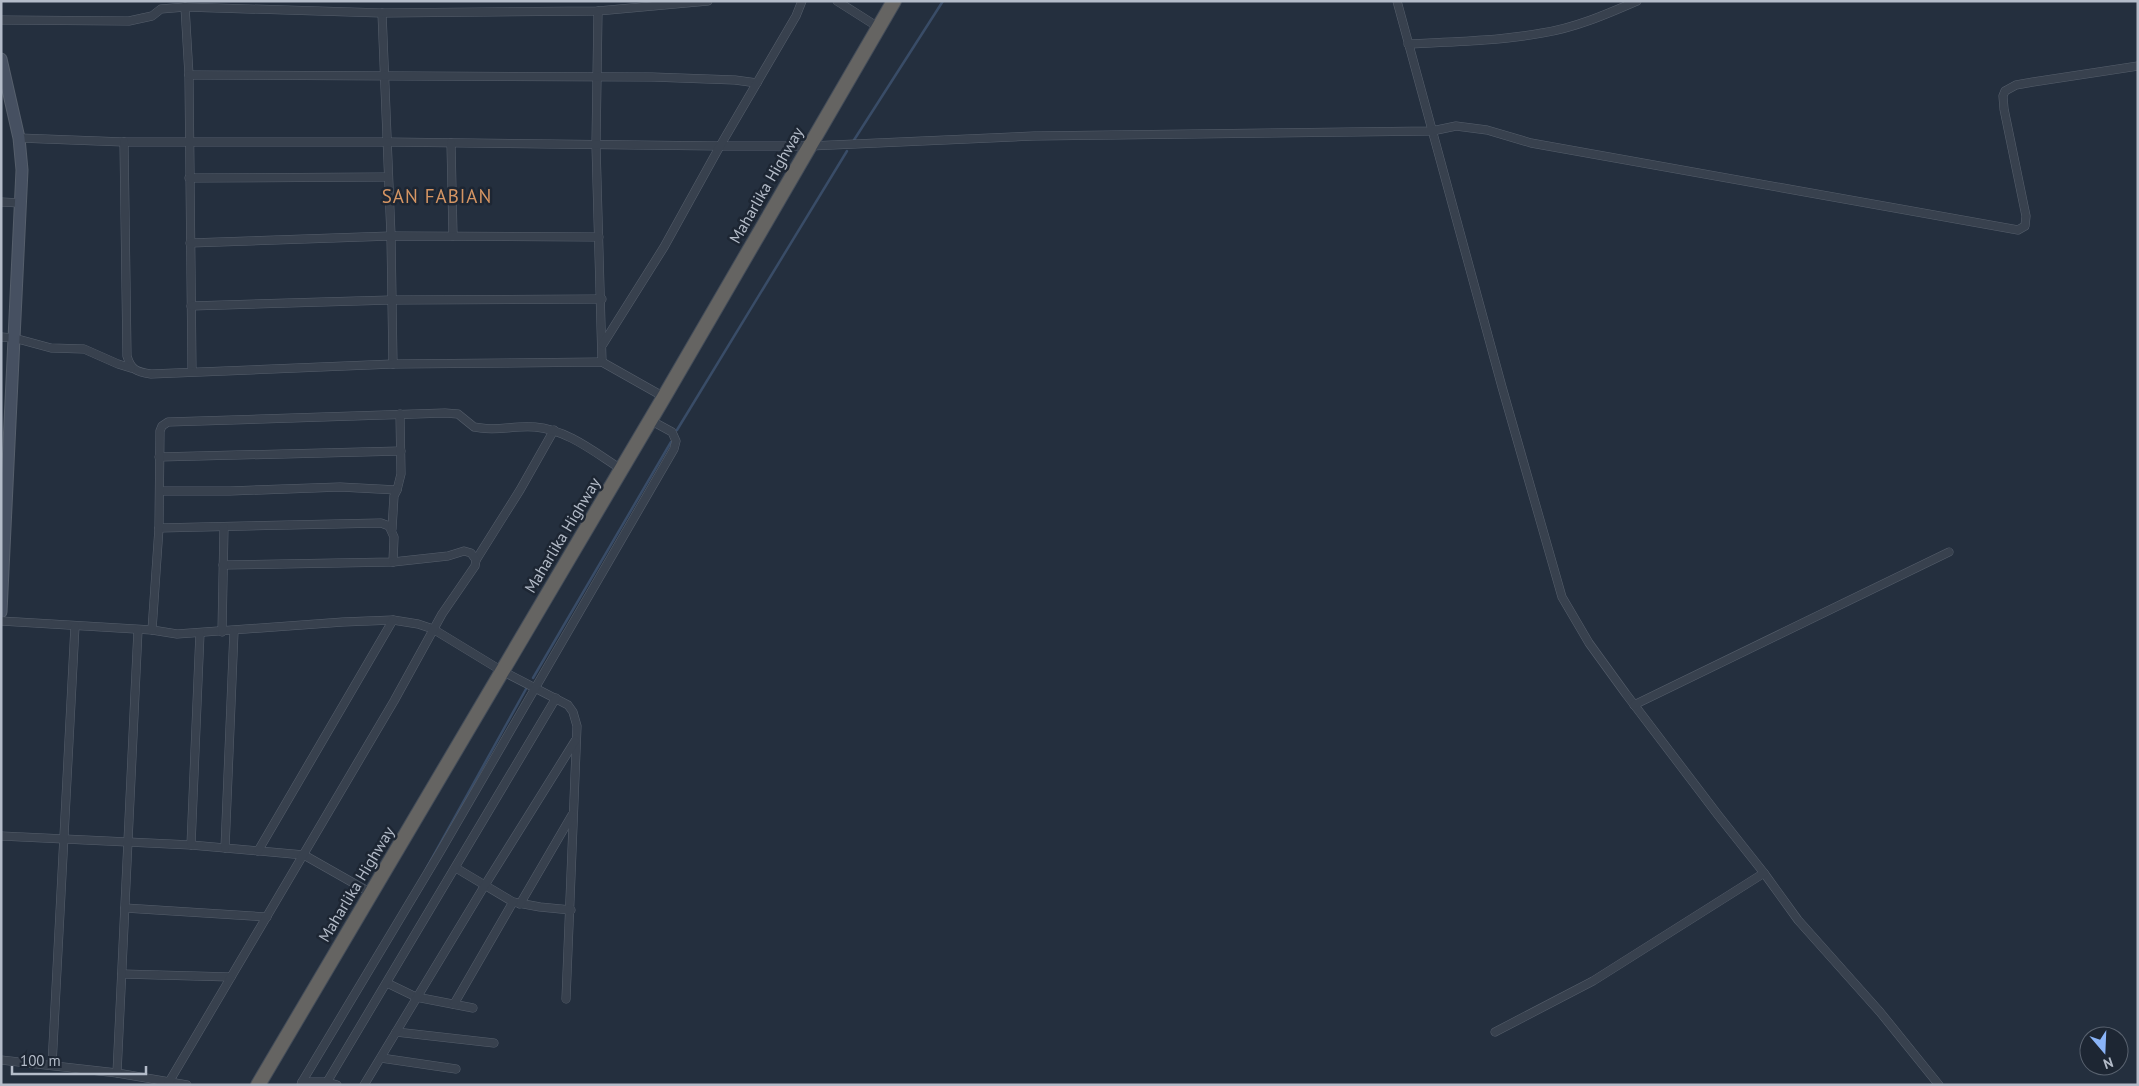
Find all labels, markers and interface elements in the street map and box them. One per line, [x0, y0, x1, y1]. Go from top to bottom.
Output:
street label: Maharlika Highway [725, 123, 808, 247]
district label: SAN FABIAN [382, 184, 492, 208]
street label: Maharlika Highway [520, 473, 605, 596]
street label: Maharlika Highway [314, 822, 399, 945]
north arrow [2079, 1026, 2129, 1076]
scale bar [12, 1044, 146, 1076]
text: 100 m [20, 1051, 61, 1070]
text: N [2101, 1053, 2116, 1073]

